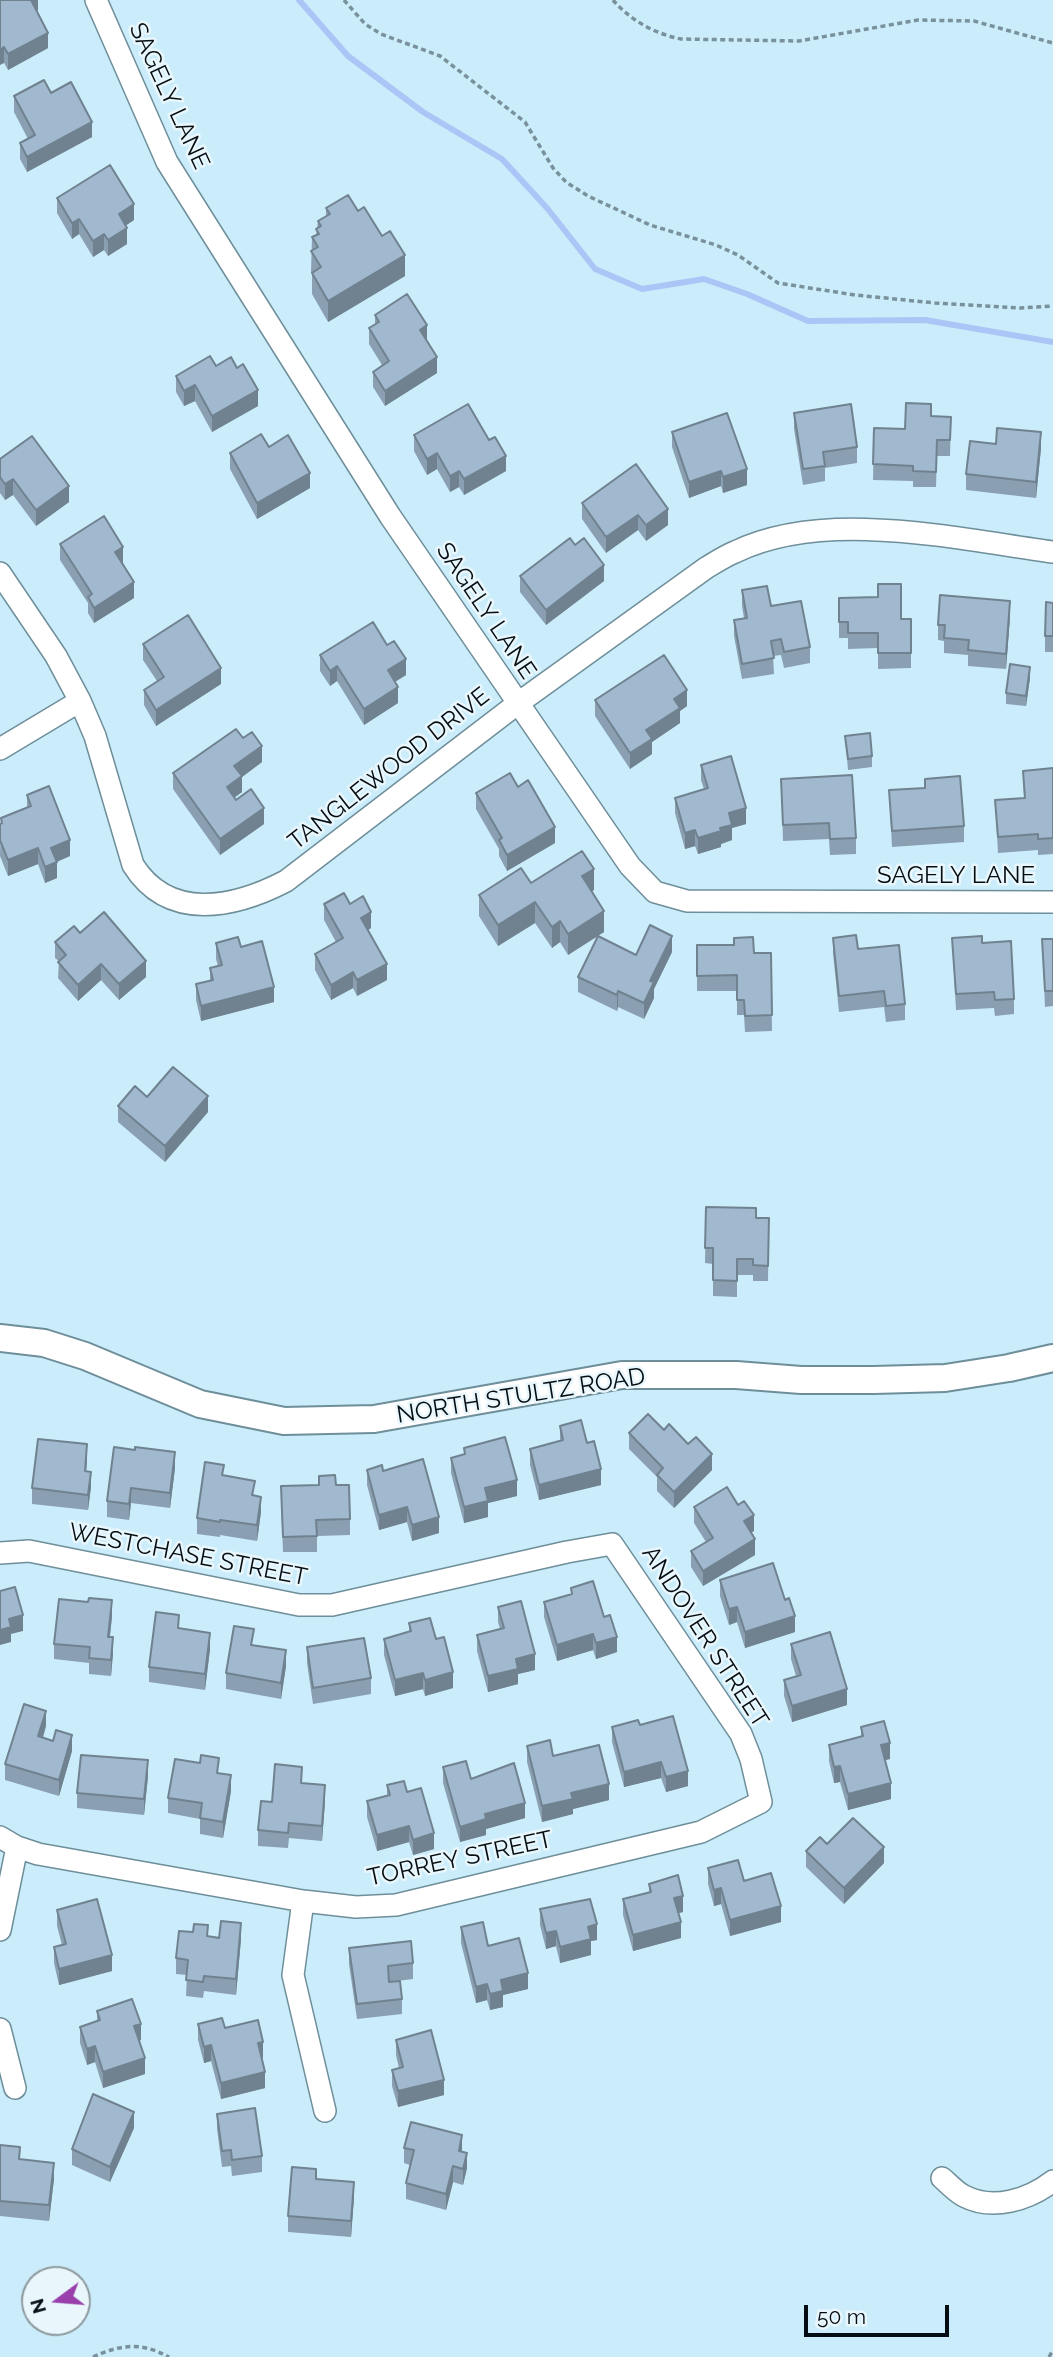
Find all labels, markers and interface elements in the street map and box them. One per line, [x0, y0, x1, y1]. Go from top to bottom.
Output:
street label: SAGELY LANE [123, 18, 215, 174]
street label: SAGELY LANE [430, 537, 542, 685]
street label: TANGLEWOOD DRIVE [283, 682, 495, 856]
street label: SAGELY LANE [877, 862, 1035, 890]
street label: NORTH STULTZ ROAD [395, 1362, 647, 1430]
street label: WESTCHASE STREET [66, 1518, 310, 1592]
street label: ANDOVER STREET [636, 1541, 774, 1733]
street label: TORREY STREET [365, 1825, 555, 1893]
north arrow [21, 2266, 91, 2336]
scale bar [808, 2290, 953, 2334]
text: N [25, 2296, 50, 2316]
text: 50 m [817, 2304, 866, 2329]

